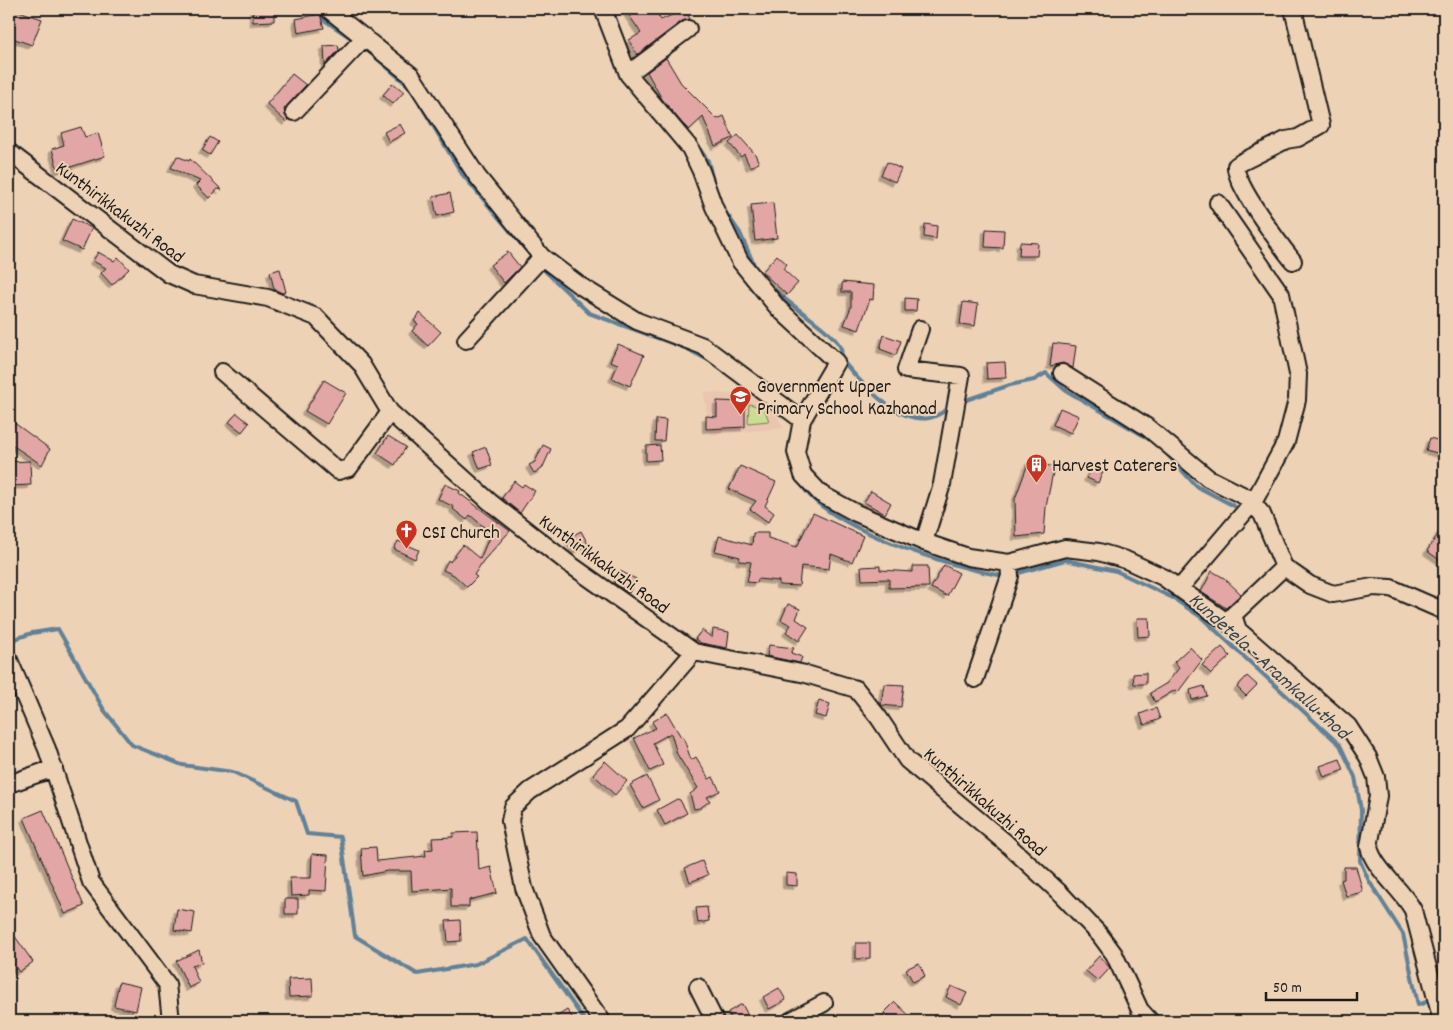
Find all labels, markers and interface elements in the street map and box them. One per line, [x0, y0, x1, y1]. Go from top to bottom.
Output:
street label: Kunthirikkakuzhi Road [49, 156, 189, 271]
place label: Government Upper Primary School Kazhanad [757, 375, 937, 424]
school or university icon: Government Upper Primary School Kazhanad [729, 384, 753, 415]
building icon: Harvest Caterers [1024, 452, 1048, 483]
place label: Harvest Caterers [1052, 454, 1177, 481]
street label: Kunthirikkakuzhi Road [532, 509, 674, 622]
church icon: CSI Church [394, 519, 418, 550]
place label: CSI Church [422, 521, 500, 548]
water label: Kundetela - Aramkallu thod [1181, 587, 1357, 749]
street label: Kunthirikkakuzhi Road [916, 743, 1051, 865]
scale bar [1266, 970, 1357, 1002]
text: 50 m [1273, 978, 1302, 1000]

